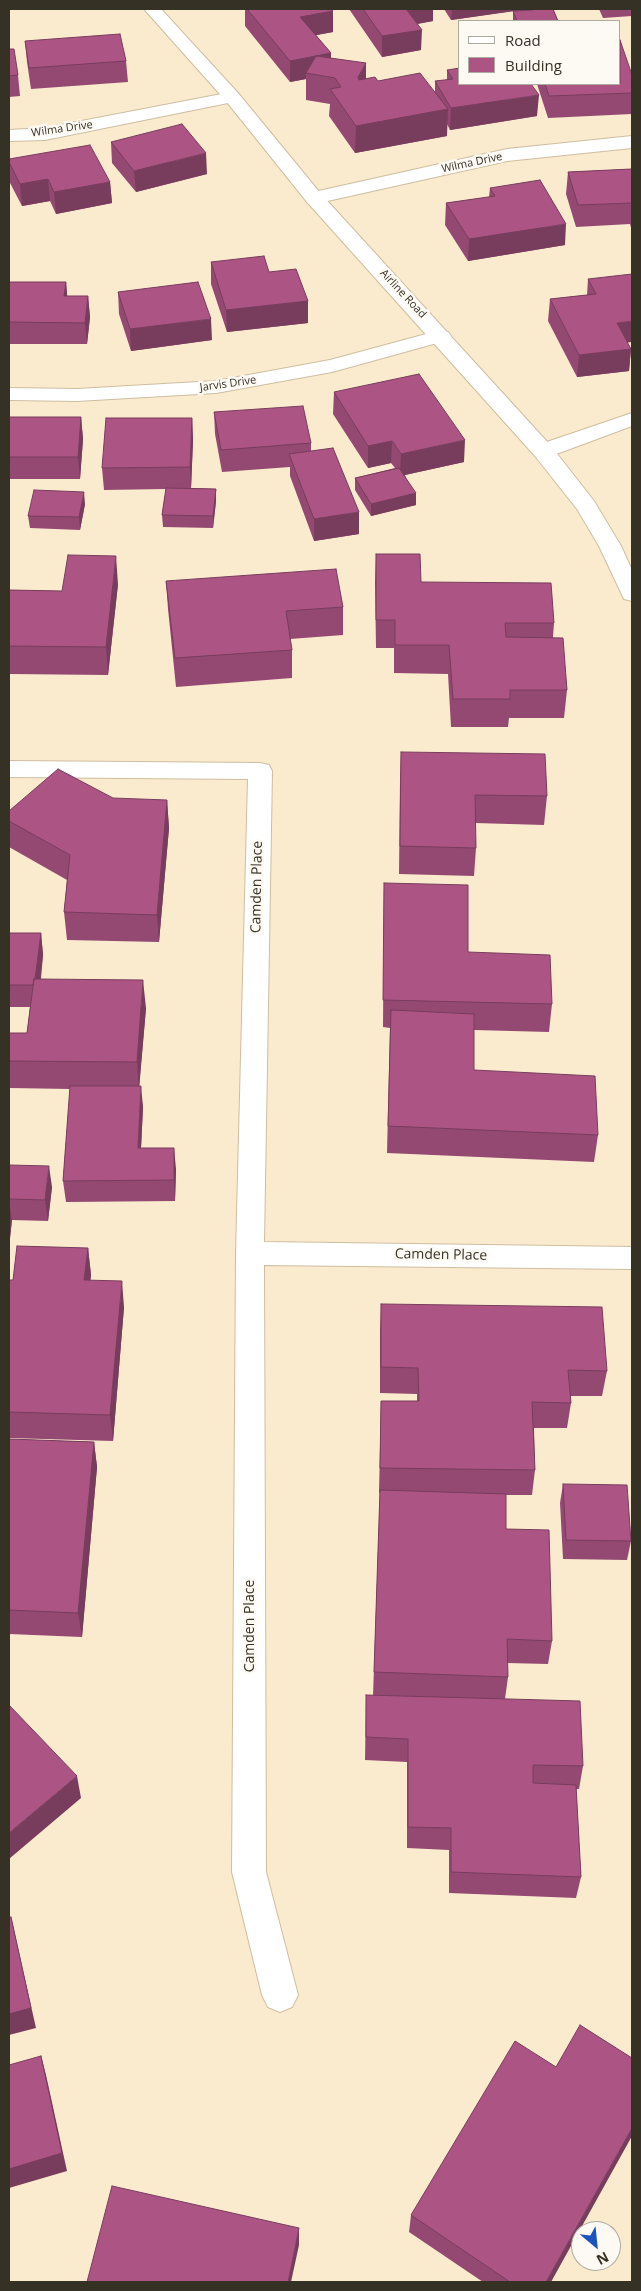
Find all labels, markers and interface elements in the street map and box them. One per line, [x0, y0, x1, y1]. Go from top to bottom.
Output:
legend [458, 20, 621, 85]
text: Road [505, 30, 541, 50]
text: Building [505, 55, 562, 75]
street label: Wilma Drive [30, 118, 94, 140]
street label: Wilma Drive [440, 150, 504, 176]
street label: Airline Road [377, 267, 429, 321]
street label: Jarvis Drive [199, 374, 257, 394]
street label: Camden Place [248, 841, 266, 933]
street label: Camden Place [395, 1246, 487, 1264]
street label: Camden Place [242, 1580, 258, 1672]
north arrow [571, 2221, 621, 2271]
text: N [593, 2248, 612, 2270]

